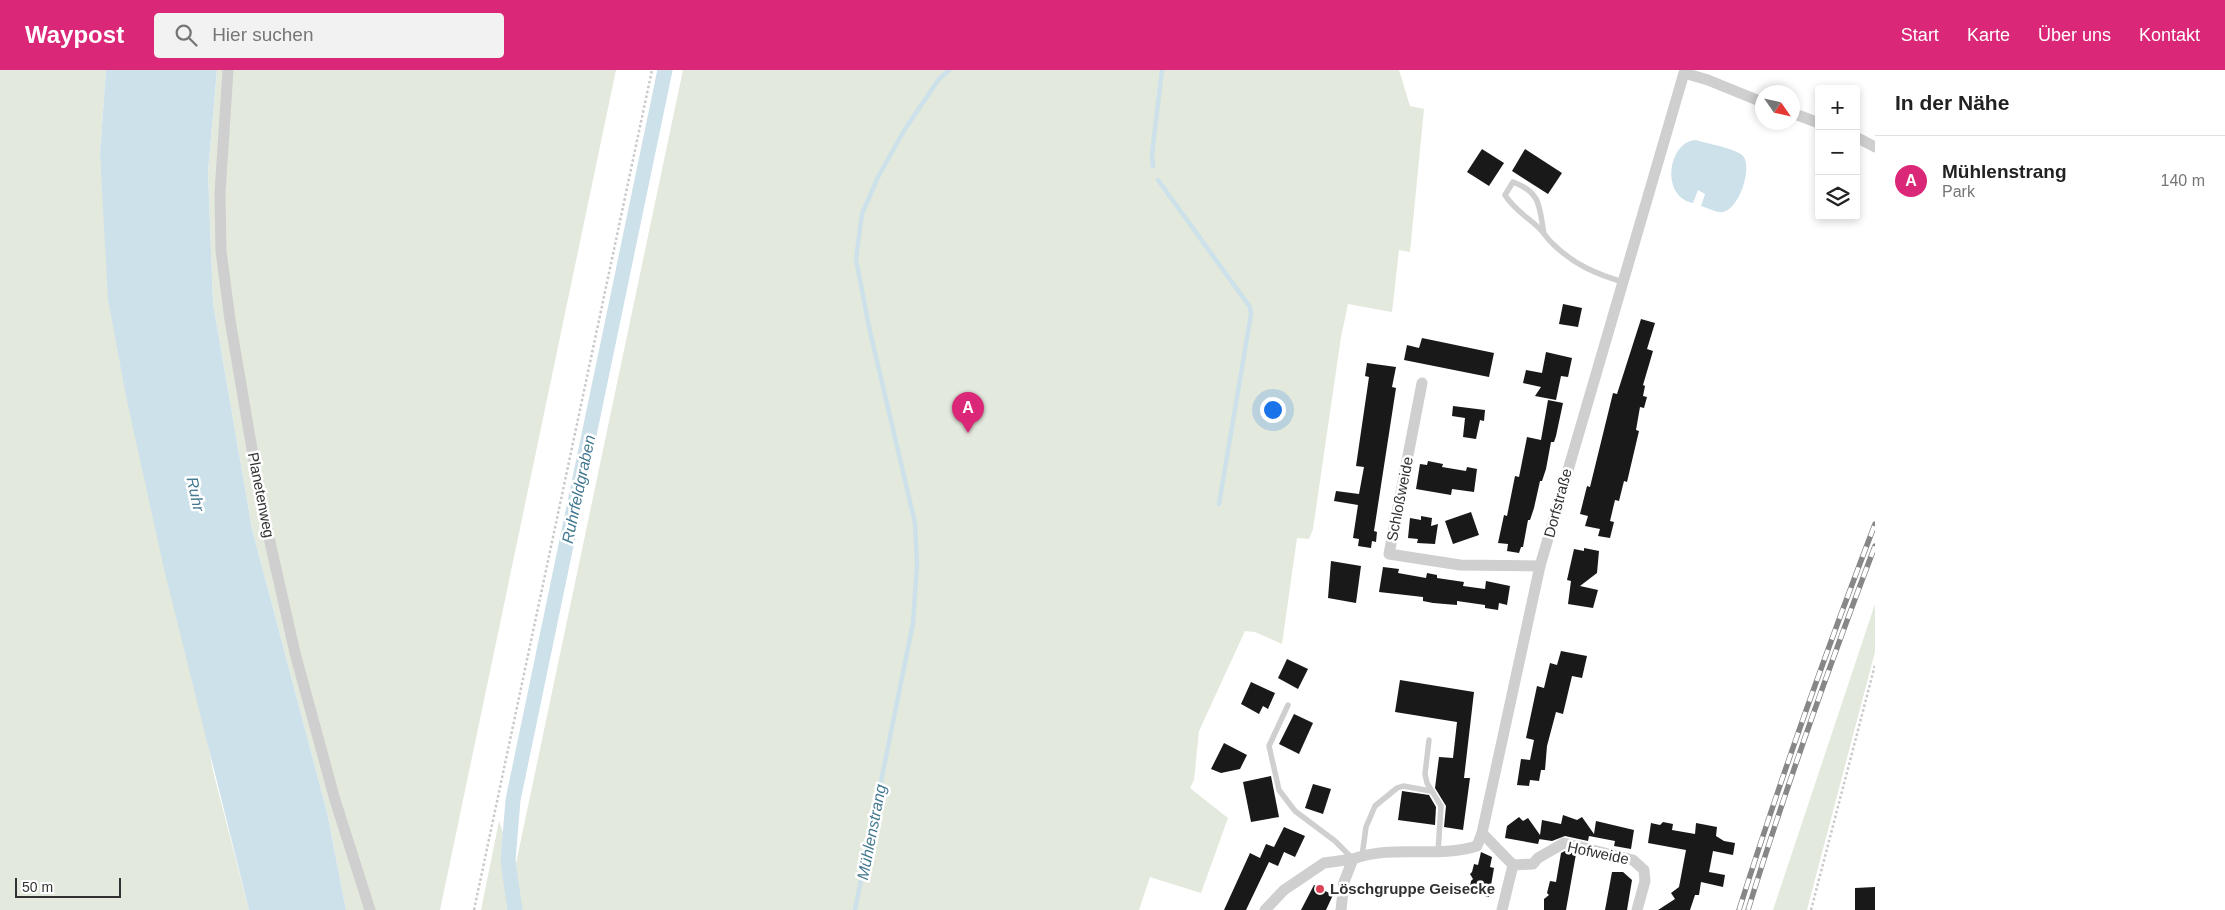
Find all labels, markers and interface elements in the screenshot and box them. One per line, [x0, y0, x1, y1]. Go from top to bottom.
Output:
search box [154, 13, 504, 58]
text: Waypost [25, 21, 124, 48]
icon: search [172, 21, 200, 49]
text: Hier suchen [212, 24, 314, 45]
text: Start [1901, 25, 1939, 45]
text: Karte [1967, 25, 2010, 45]
text: Über uns [2038, 25, 2111, 45]
text: Kontakt [2139, 25, 2200, 45]
north arrow [1755, 85, 1800, 130]
map controls [1815, 85, 1860, 220]
button: + [1815, 85, 1860, 130]
text: In der Nähe [1895, 91, 2009, 114]
button: − [1815, 130, 1860, 175]
text: Mühlenstrang [1942, 161, 2067, 182]
text: A [1905, 172, 1917, 189]
text: 140 m [2161, 172, 2205, 189]
button: layers [1815, 175, 1860, 220]
text: Park [1942, 183, 1975, 200]
pin: A [952, 392, 984, 433]
your location [1260, 397, 1286, 423]
water label: Ruhrfeldgraben [559, 433, 598, 545]
street label: Planetenweg [245, 451, 278, 539]
street label: Schloßweide [1383, 455, 1416, 543]
street label: Dorfstraße [1540, 466, 1575, 539]
water label: Ruhr [184, 475, 208, 513]
water label: Mühlenstrang [854, 783, 889, 881]
street label: Hofweide [1566, 838, 1630, 867]
scale bar [15, 875, 121, 898]
text: 50 m [22, 879, 53, 895]
place label: Löschgruppe Geisecke [1330, 880, 1495, 897]
marker: Löschgruppe Geisecke [1314, 883, 1326, 895]

